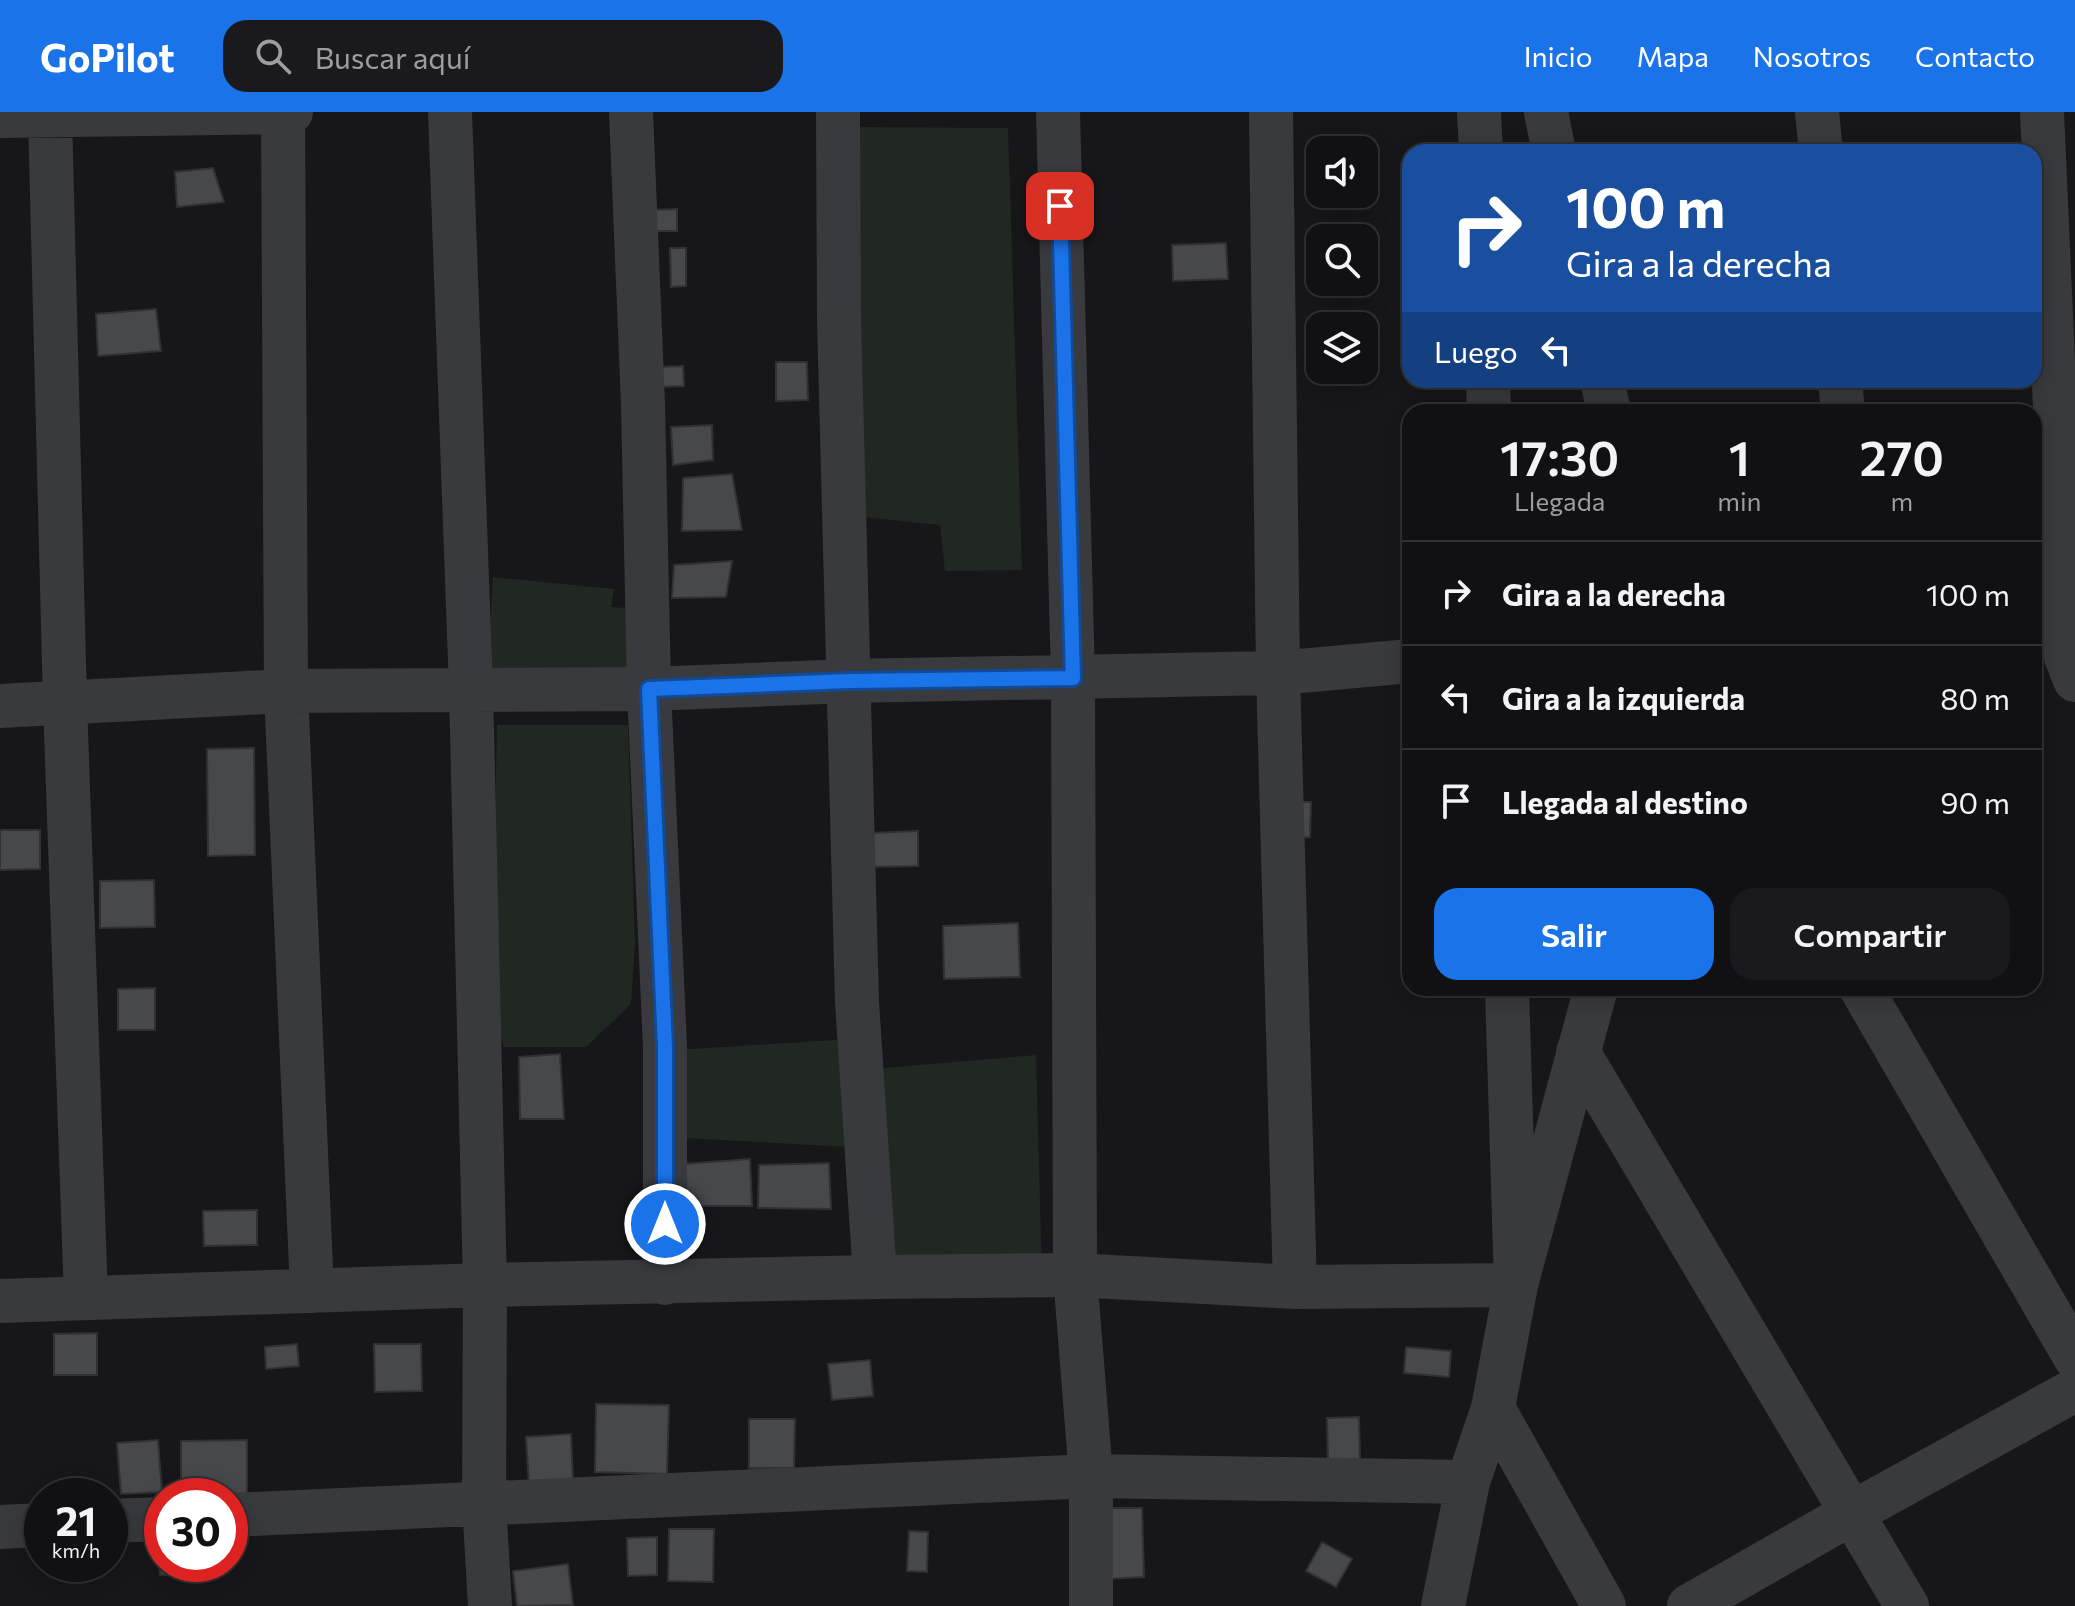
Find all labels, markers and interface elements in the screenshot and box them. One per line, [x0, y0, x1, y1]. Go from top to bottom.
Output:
search box [223, 20, 783, 92]
text: GoPilot [40, 33, 175, 80]
icon: search [251, 34, 295, 78]
text: Buscar aquí [315, 38, 470, 75]
text: Inicio [1524, 39, 1592, 73]
text: Mapa [1636, 39, 1709, 73]
text: Nosotros [1753, 39, 1871, 73]
text: Contacto [1915, 39, 2035, 73]
map controls [1306, 136, 1378, 384]
button: sound [1306, 136, 1378, 208]
text: 100 m [1566, 171, 1725, 240]
pin [1026, 172, 1094, 240]
icon: right [1434, 176, 1538, 280]
icon: arrive [1038, 184, 1082, 228]
button: search [1306, 224, 1378, 296]
text: Gira a la derecha [1566, 240, 1832, 284]
button: layers [1306, 312, 1378, 384]
icon: left [1534, 328, 1578, 372]
text: Luego [1434, 332, 1518, 369]
text: 17:30 [1500, 427, 1619, 486]
text: 1 [1729, 427, 1750, 486]
text: 270 [1860, 427, 1944, 486]
text: Llegada [1514, 485, 1605, 516]
text: min [1717, 485, 1761, 516]
text: m [1890, 485, 1913, 516]
icon: right [1434, 571, 1478, 615]
text: Gira a la derecha [1502, 575, 1726, 612]
text: 100 m [1926, 575, 2010, 612]
icon: left [1434, 675, 1478, 719]
text: Gira a la izquierda [1502, 679, 1745, 716]
text: 80 m [1940, 679, 2010, 716]
icon: arrive [1434, 779, 1478, 823]
text: Llegada al destino [1502, 783, 1748, 820]
text: 90 m [1940, 783, 2010, 820]
button: Salir [1434, 888, 1714, 980]
button: Compartir [1730, 888, 2010, 980]
position arrow [623, 1182, 707, 1266]
speed limit sign: 30 [144, 1478, 248, 1582]
text: 21 [56, 1495, 96, 1544]
text: km/h [52, 1538, 100, 1562]

